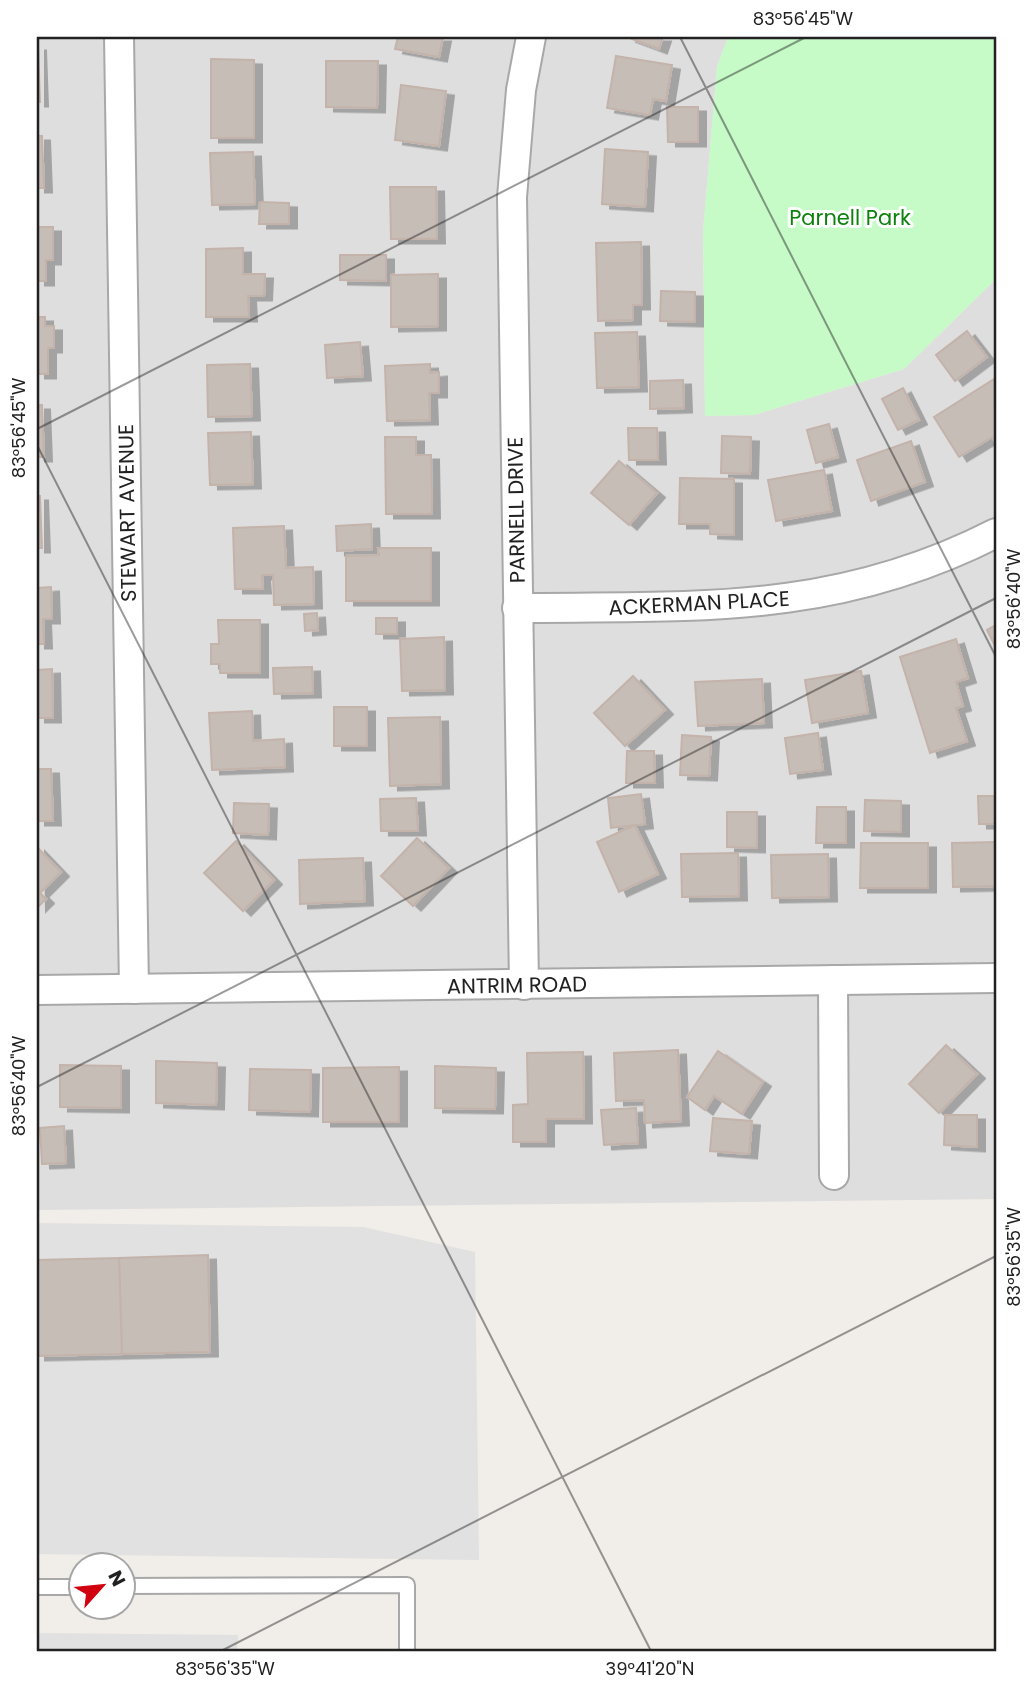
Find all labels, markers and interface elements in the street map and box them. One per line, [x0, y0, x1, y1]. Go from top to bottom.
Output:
text: 83°56'45"W [753, 6, 854, 31]
park label: Parnell Park [789, 203, 911, 232]
text: 83°56'45"W [6, 377, 31, 478]
street label: STEWART AVENUE [111, 424, 143, 602]
street label: PARNELL DRIVE [500, 437, 532, 583]
text: 83°56'40"W [1001, 548, 1026, 649]
street label: ACKERMAN PLACE [608, 584, 790, 622]
street label: ANTRIM ROAD [447, 969, 587, 1001]
text: 83°56'40"W [6, 1035, 31, 1136]
text: 83°56'35"W [1001, 1207, 1026, 1307]
north arrow [66, 1552, 136, 1622]
text: N [101, 1566, 132, 1591]
text: 83°56'35"W [175, 1656, 275, 1681]
text: 39°41'20"N [606, 1656, 694, 1681]

